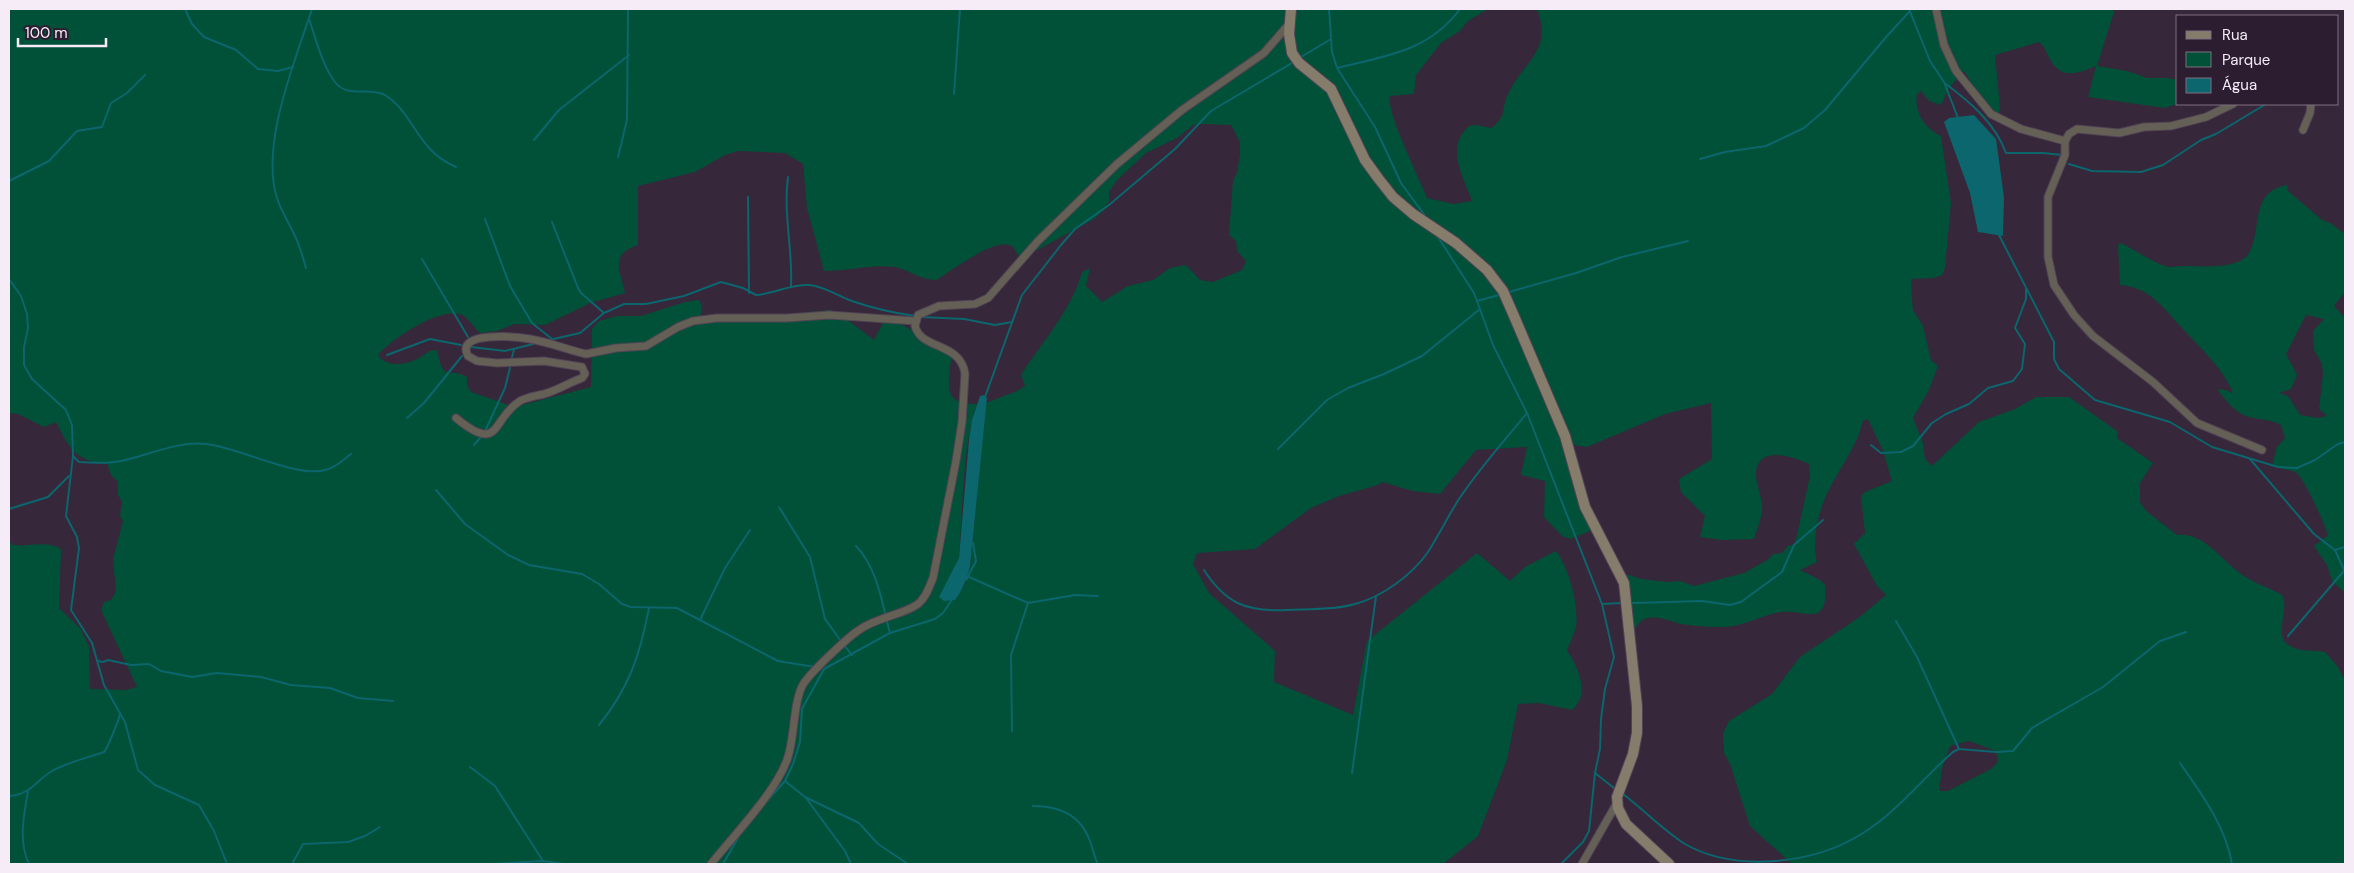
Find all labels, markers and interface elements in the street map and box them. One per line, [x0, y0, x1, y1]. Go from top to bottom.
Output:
scale bar [18, 15, 105, 47]
legend [2176, 15, 2339, 105]
text: 100 m [25, 23, 68, 43]
text: Rua [2222, 25, 2248, 45]
text: Parque [2222, 50, 2270, 70]
text: Água [2222, 75, 2257, 95]

